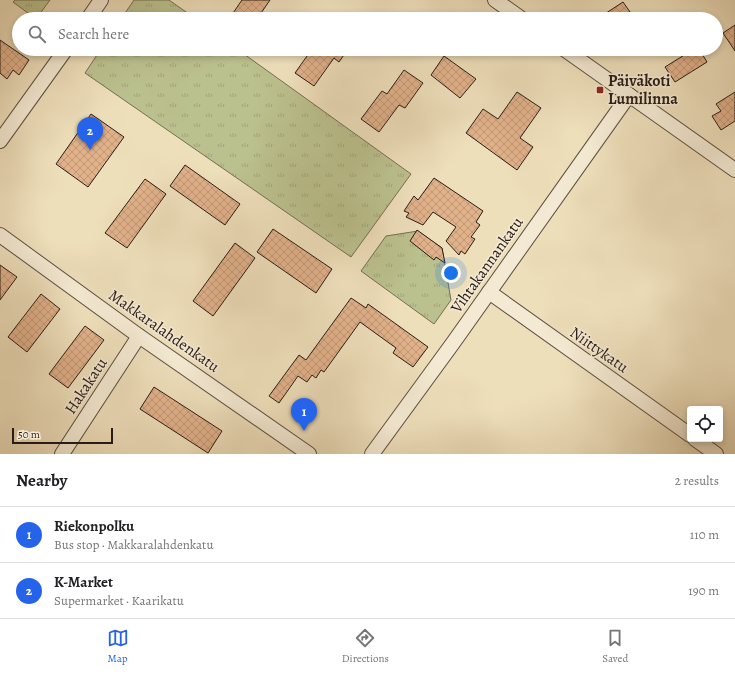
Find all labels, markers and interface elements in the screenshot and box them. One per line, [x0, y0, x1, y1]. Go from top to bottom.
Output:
search box [12, 12, 723, 56]
icon: search [26, 23, 48, 45]
text: Search here [58, 24, 129, 44]
place label: Päiväkoti Lumilinna [608, 70, 678, 110]
marker: Päiväkoti Lumilinna [595, 85, 605, 95]
pin: 2 [77, 117, 103, 150]
street label: Vihtakannankatu [445, 212, 529, 318]
your location [441, 263, 461, 283]
street label: Makkaralahdenkatu [104, 284, 224, 378]
street label: Niittykatu [565, 322, 633, 378]
street label: Hakakatu [60, 353, 113, 419]
pin: 1 [291, 398, 317, 431]
map controls [687, 406, 723, 442]
button: locate [687, 406, 723, 442]
scale bar [12, 426, 113, 445]
text: 50 m [18, 427, 40, 442]
text: Nearby [16, 469, 67, 492]
text: 2 results [675, 472, 719, 489]
text: Riekonpolku [54, 516, 134, 536]
text: 1 [27, 526, 31, 543]
text: 110 m [690, 526, 719, 543]
text: Bus stop · Makkaralahdenkatu [54, 536, 213, 553]
text: K-Market [54, 572, 113, 592]
text: 2 [26, 582, 32, 599]
text: 190 m [688, 582, 719, 599]
text: Supermarket · Kaarikatu [54, 592, 184, 609]
tab: Map [107, 627, 129, 666]
tab: Directions [342, 627, 389, 666]
tab: Saved [602, 627, 628, 666]

